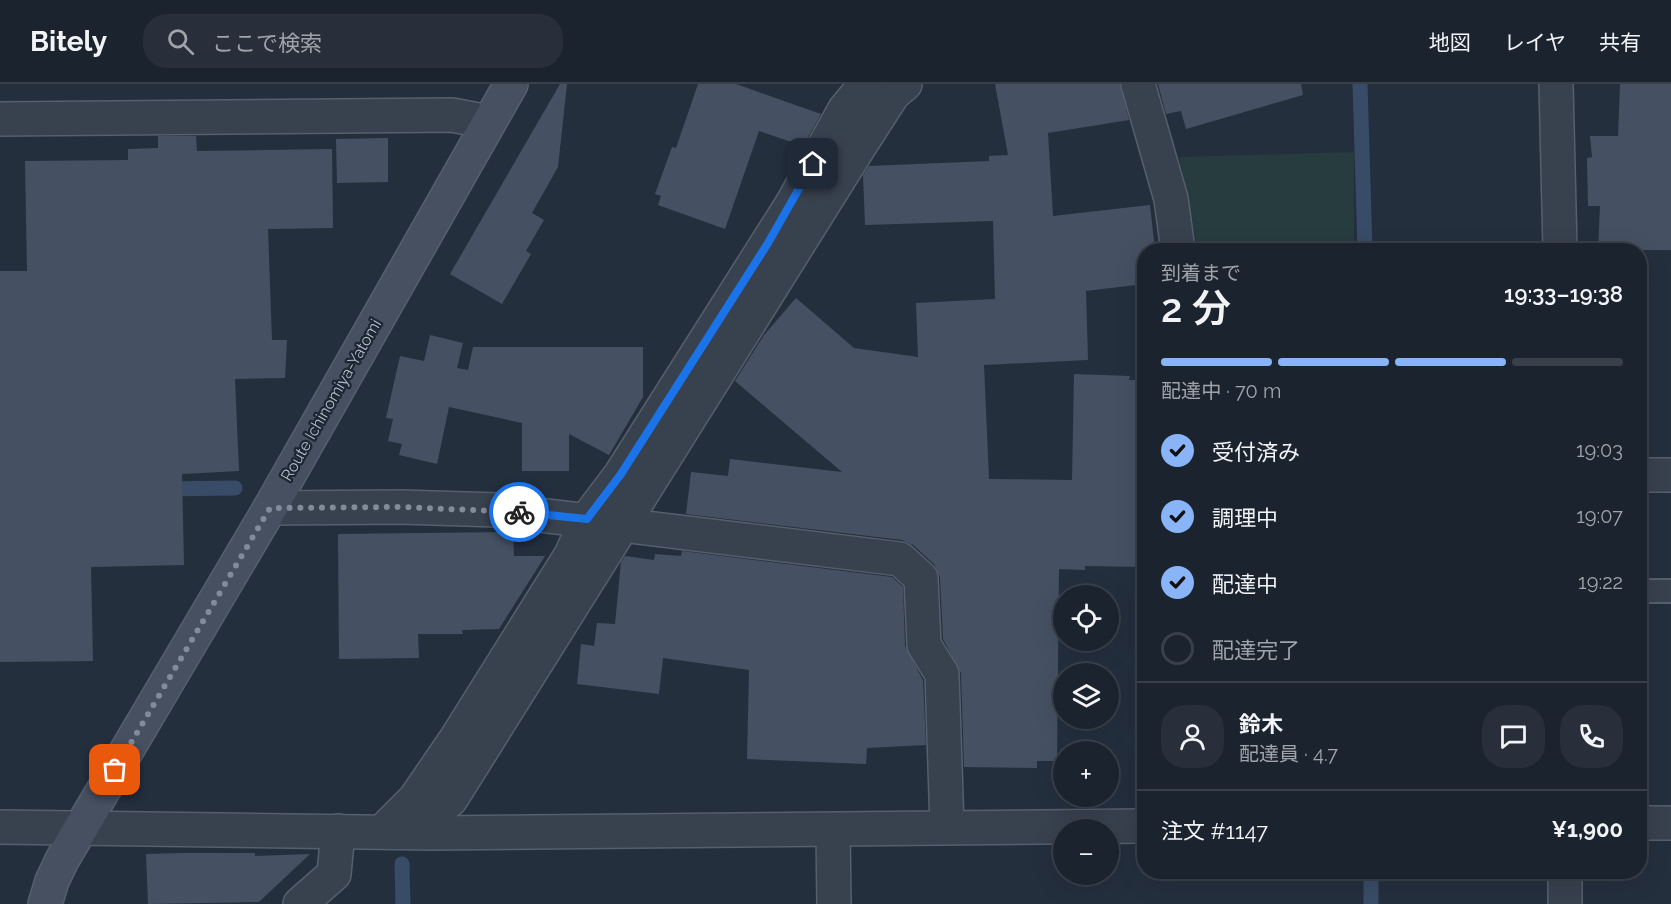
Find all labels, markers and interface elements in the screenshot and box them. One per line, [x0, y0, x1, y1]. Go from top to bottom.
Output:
search box [143, 14, 563, 68]
text: Bitely [30, 25, 107, 58]
icon: search [164, 25, 197, 58]
text: ここで検索 [212, 30, 322, 56]
text: 地図 [1429, 30, 1471, 55]
text: レイヤ [1504, 30, 1566, 55]
text: 共有 [1599, 30, 1641, 55]
pin [787, 138, 838, 189]
icon: home [796, 147, 829, 180]
text: 到着まで [1161, 261, 1241, 285]
text: 19:33–19:38 [1504, 281, 1623, 307]
text: 2 分 [1161, 285, 1231, 331]
street label: Route Ichinomiya-Yatomi [277, 316, 385, 484]
text: 配達中 · 70 m [1161, 379, 1281, 403]
icon: check [1161, 434, 1194, 467]
text: 19:03 [1576, 438, 1623, 462]
text: 受付済み [1212, 439, 1300, 465]
courier [489, 482, 549, 542]
icon: bike [503, 496, 536, 529]
icon: check [1161, 500, 1194, 533]
text: 19:07 [1576, 504, 1623, 528]
text: 調理中 [1212, 505, 1278, 531]
icon: check [1161, 566, 1194, 599]
text: 19:22 [1578, 570, 1623, 594]
text: 配達中 [1212, 571, 1278, 597]
map controls [1053, 585, 1119, 885]
button: locate [1053, 585, 1119, 651]
text: 配達完了 [1212, 637, 1300, 663]
button: layers [1053, 663, 1119, 729]
button: person [1161, 705, 1224, 768]
button: chat [1482, 705, 1545, 768]
button: phone [1560, 705, 1623, 768]
text: 鈴木 [1239, 711, 1283, 737]
button: + [1053, 741, 1119, 807]
text: 配達員 · 4.7 [1239, 742, 1338, 766]
pin [89, 744, 140, 795]
icon: bag [98, 753, 131, 786]
text: ¥1,900 [1551, 816, 1623, 842]
text: 注文 #1147 [1161, 818, 1268, 844]
button: − [1053, 819, 1119, 885]

